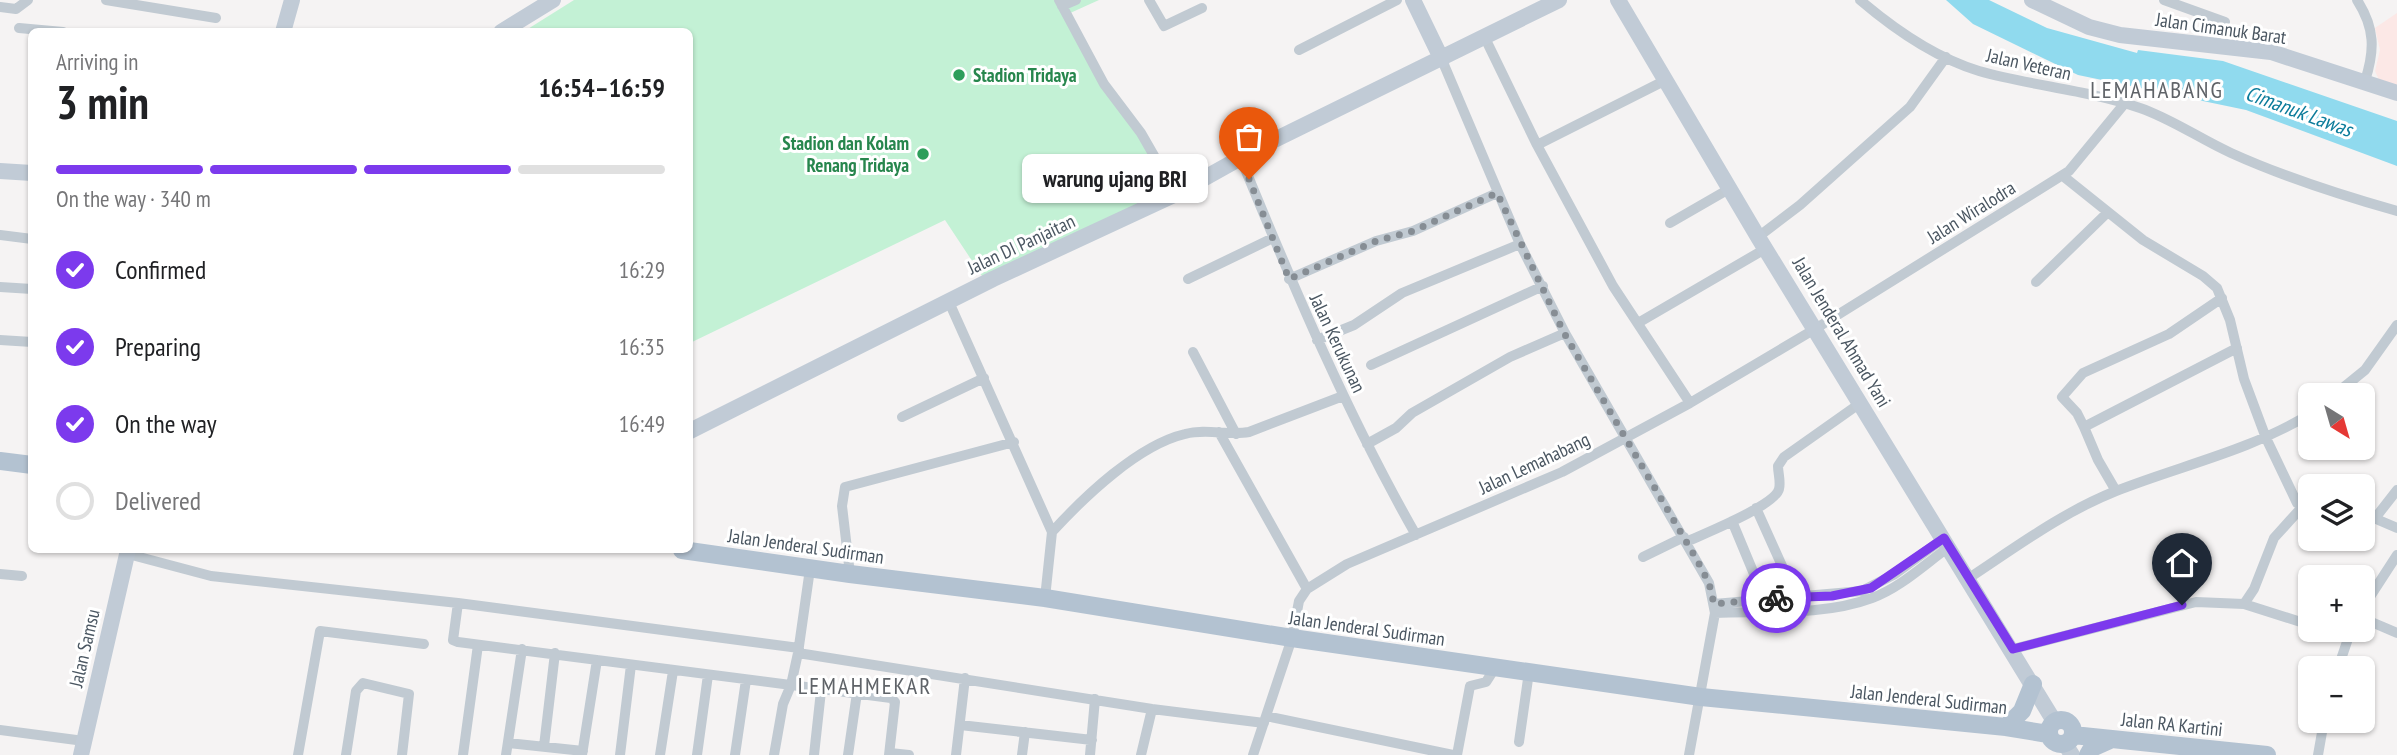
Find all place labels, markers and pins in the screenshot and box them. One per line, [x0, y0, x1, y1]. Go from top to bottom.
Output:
place label: Stadion Tridaya [973, 63, 1077, 87]
marker: Stadion Tridaya [951, 67, 967, 83]
pin [1219, 107, 1279, 179]
place label: Stadion dan Kolam Renang Tridaya [782, 131, 909, 177]
marker: Stadion dan Kolam Renang Tridaya [915, 146, 931, 162]
callout: warung ujang BRI [1021, 154, 1207, 204]
pin [2152, 533, 2212, 605]

